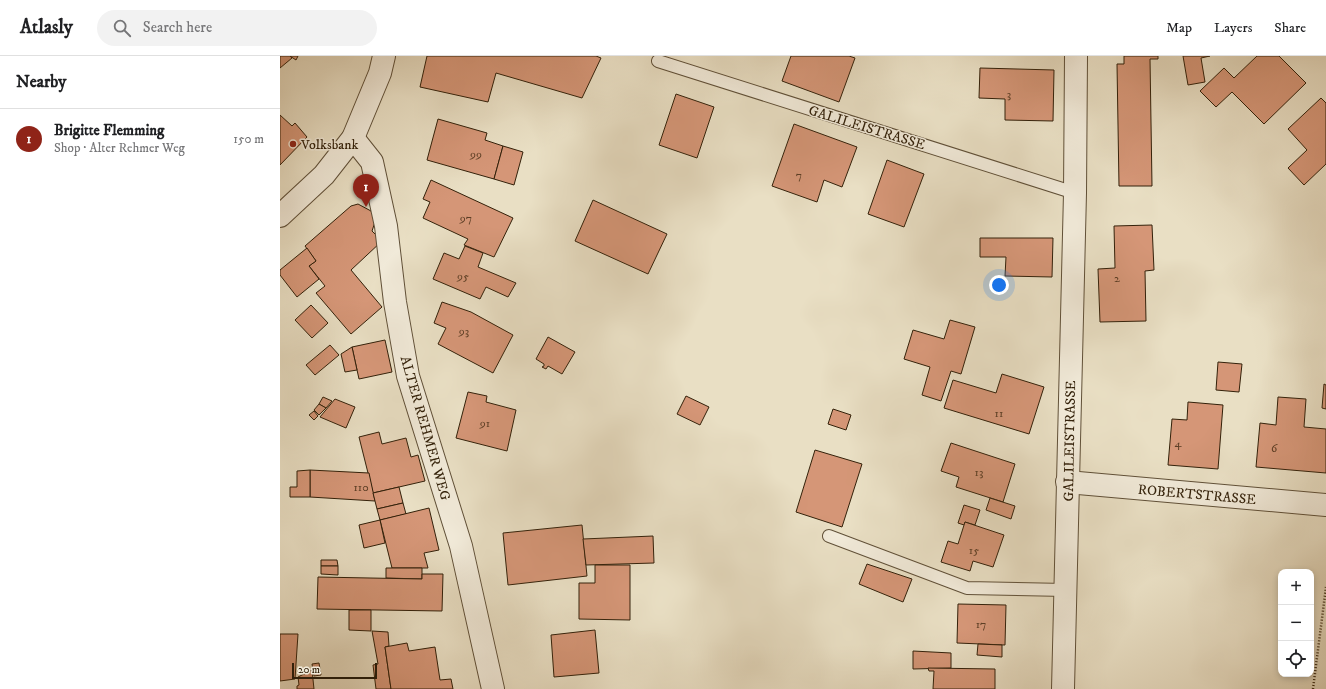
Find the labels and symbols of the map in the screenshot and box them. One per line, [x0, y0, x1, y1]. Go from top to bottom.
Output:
house number: 3 [1007, 87, 1011, 102]
street label: GALILEISTRASSE [806, 102, 927, 154]
place label: Volksbank [300, 136, 358, 154]
marker: Volksbank [288, 139, 298, 149]
house number: 99 [469, 147, 482, 162]
house number: 7 [796, 168, 802, 183]
pin: 1 [353, 174, 379, 207]
house number: 97 [459, 211, 472, 226]
house number: 95 [456, 269, 469, 284]
house number: 2 [1114, 271, 1120, 286]
your location [989, 275, 1009, 295]
house number: 93 [458, 324, 469, 339]
street label: ALTER REHMER WEG [396, 354, 454, 503]
street label: GALILEISTRASSE [1060, 380, 1080, 502]
house number: 11 [995, 406, 1003, 421]
house number: 91 [479, 416, 490, 431]
house number: 4 [1175, 436, 1183, 451]
house number: 6 [1271, 441, 1278, 456]
house number: 13 [975, 465, 983, 480]
house number: 110 [353, 480, 369, 495]
street label: ROBERTSTRASSE [1137, 481, 1257, 509]
house number: 15 [969, 543, 979, 558]
house number: 17 [976, 617, 986, 632]
scale bar [292, 661, 377, 680]

